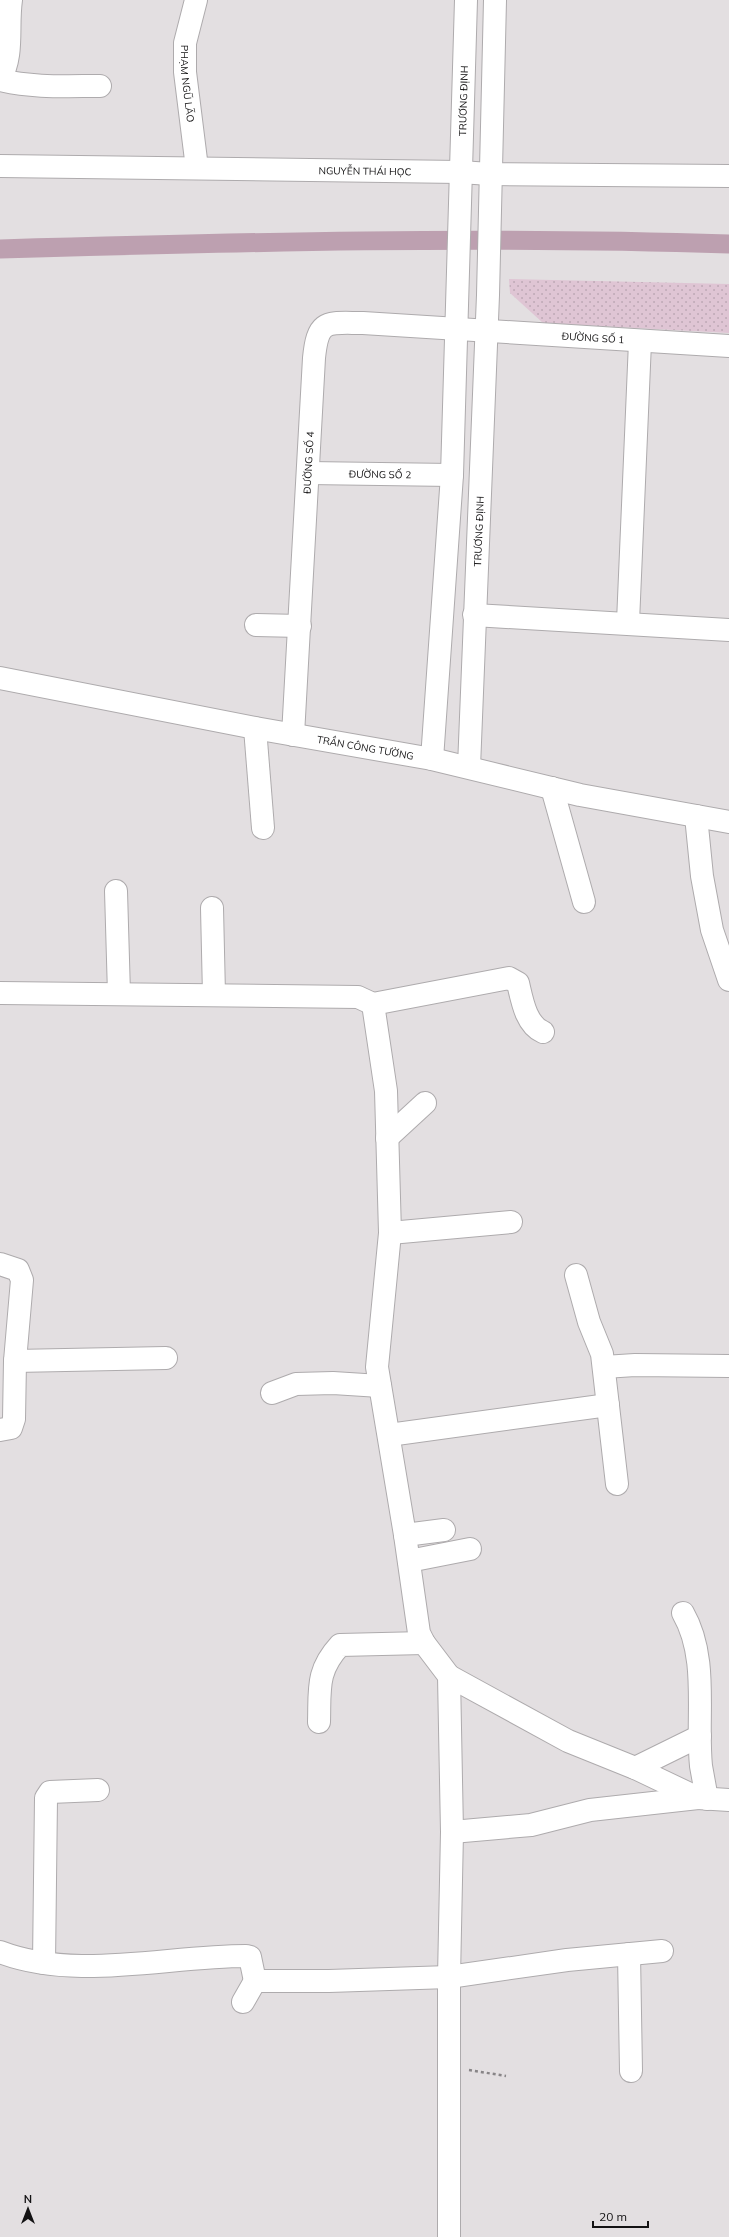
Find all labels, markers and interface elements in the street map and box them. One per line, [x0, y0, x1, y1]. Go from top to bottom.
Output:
street label: PHẠM NGŨ LÃO [179, 45, 198, 123]
street label: TRƯƠNG ĐỊNH [455, 65, 471, 136]
street label: NGUYỄN THÁI HỌC [318, 164, 412, 178]
street label: ĐƯỜNG SỐ 1 [561, 329, 625, 346]
street label: ĐƯỜNG SỐ 4 [300, 431, 316, 494]
street label: ĐƯỜNG SỐ 2 [349, 467, 411, 481]
street label: TRƯƠNG ĐỊNH [471, 496, 486, 567]
street label: TRẦN CÔNG TƯỜNG [316, 732, 415, 762]
north arrow [8, 2189, 48, 2229]
text: N [24, 2192, 32, 2206]
scale bar [593, 2203, 648, 2229]
text: 20 m [599, 2209, 627, 2224]

